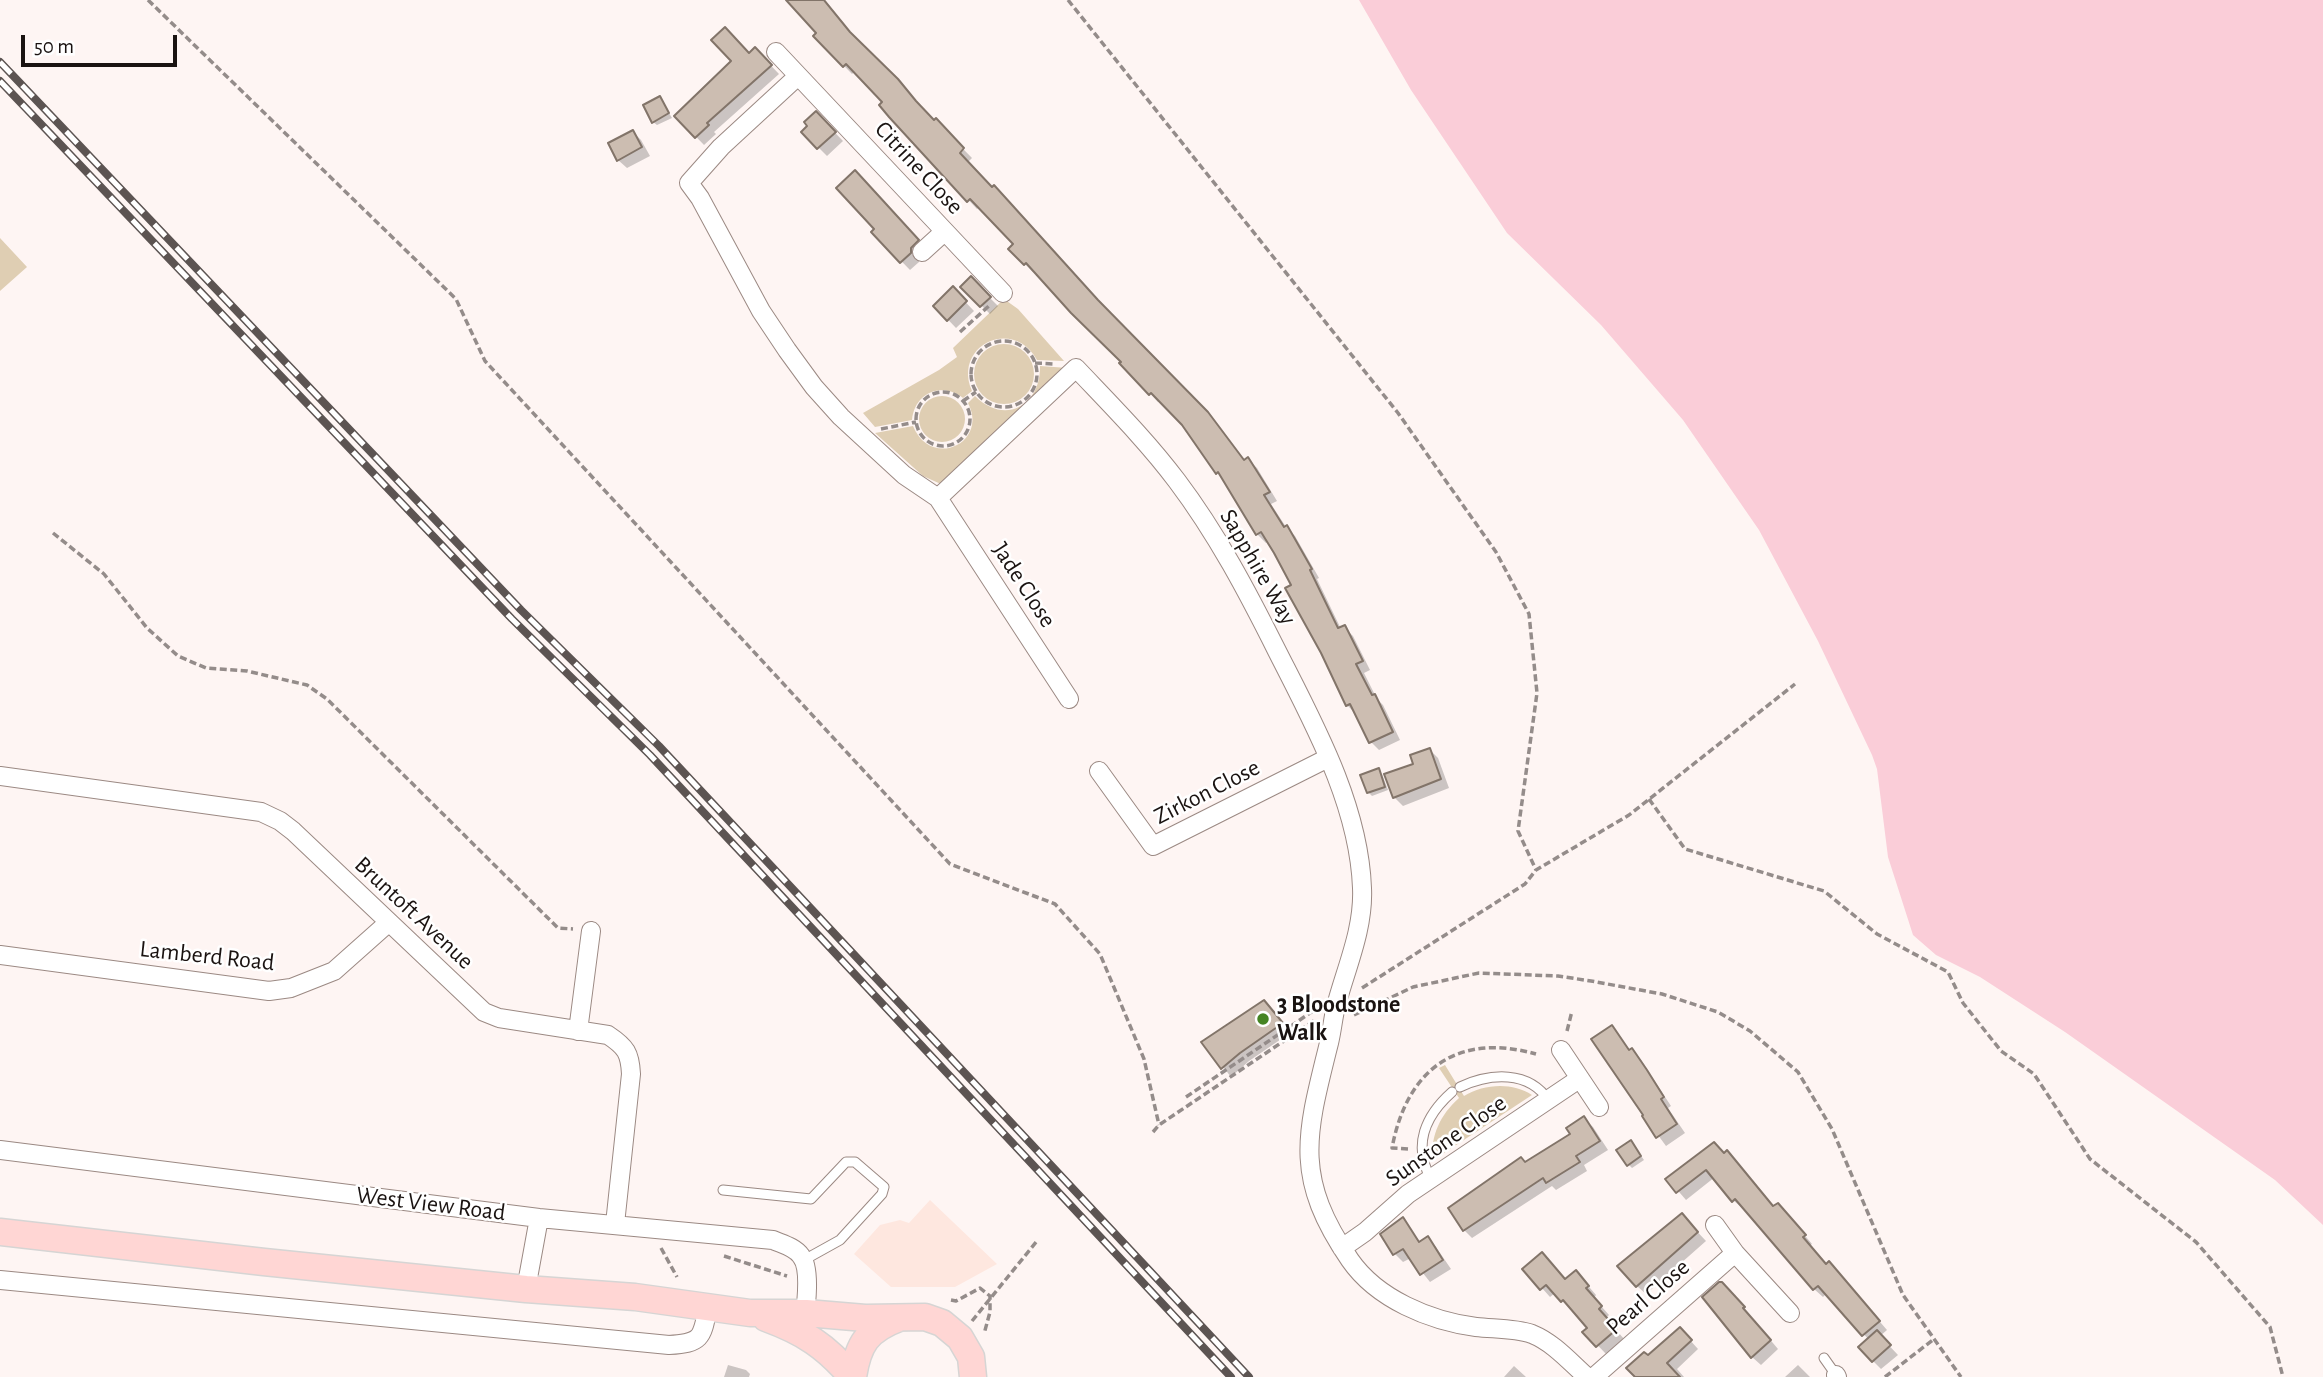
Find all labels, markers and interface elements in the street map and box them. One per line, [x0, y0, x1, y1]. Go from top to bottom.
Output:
scale bar [24, 21, 180, 65]
text: 50 m [34, 36, 74, 57]
street label: Citrine Close [869, 115, 969, 221]
street label: Sapphire Way [1213, 504, 1303, 630]
street label: Jade Close [986, 537, 1062, 633]
street label: Zirkon Close [1149, 753, 1265, 831]
street label: Bruntoft Avenue [348, 850, 480, 976]
street label: Lamberd Road [138, 935, 276, 977]
place label: 3 Bloodstone Walk [1277, 991, 1400, 1047]
marker: 3 Bloodstone Walk [1255, 1011, 1271, 1027]
street label: Sunstone Close [1380, 1089, 1512, 1193]
street label: West View Road [355, 1181, 507, 1227]
street label: Pearl Close [1600, 1253, 1696, 1341]

